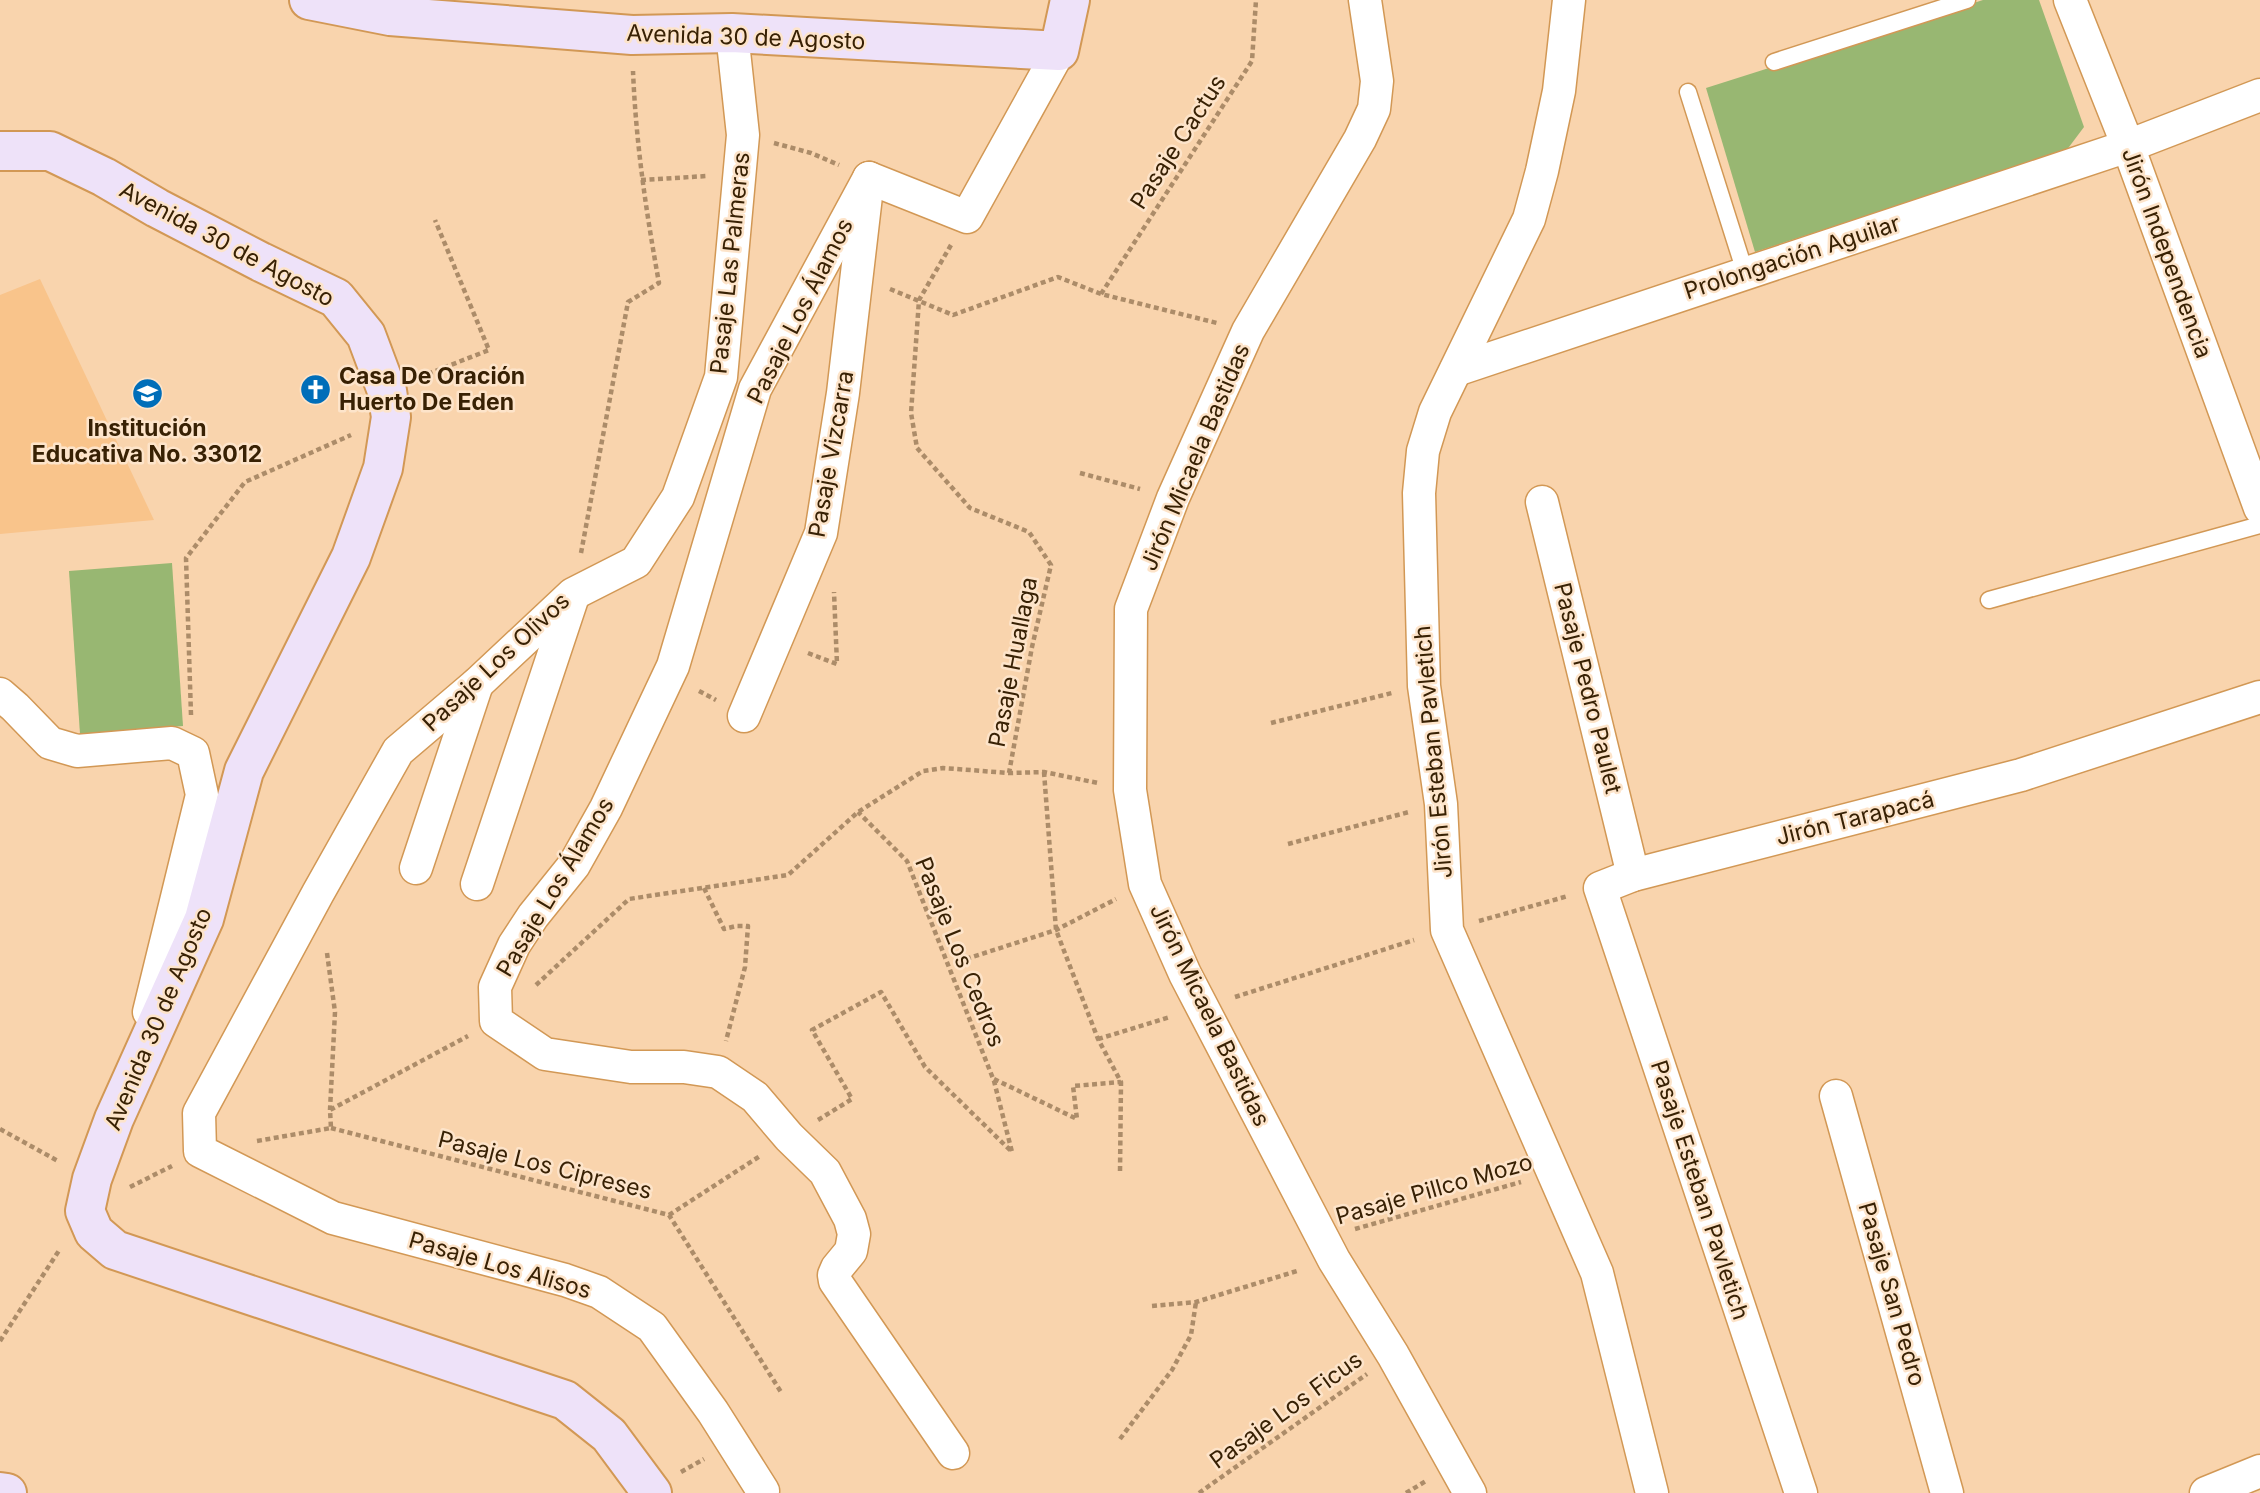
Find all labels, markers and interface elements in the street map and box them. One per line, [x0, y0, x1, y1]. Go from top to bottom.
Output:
street label: Avenida 30 de Agosto [626, 19, 866, 55]
street label: Pasaje Cactus [1124, 70, 1232, 214]
street label: Jirón Independencia [2116, 144, 2218, 362]
street label: Pasaje Las Palmeras [704, 151, 756, 375]
street label: Avenida 30 de Agosto [115, 176, 339, 312]
street label: Prolongación Aguilar [1680, 209, 1904, 305]
street label: Pasaje Los Álamos [741, 214, 859, 408]
street label: Jirón Micaela Bastidas [1134, 339, 1256, 575]
place label: Casa De Oración Huerto De Eden [339, 362, 525, 416]
street label: Pasaje Vizcarra [803, 368, 859, 540]
church icon: Casa De Oración Huerto De Eden [299, 372, 333, 406]
school or university icon: Institución Educativa No. 33012 [130, 377, 164, 411]
place label: Institución Educativa No. 33012 [32, 414, 262, 468]
street label: Pasaje Huallaga [983, 575, 1043, 749]
street label: Pasaje Pedro Paulet [1548, 580, 1628, 797]
street label: Pasaje Los Olivos [417, 587, 575, 737]
street label: Jirón Esteban Pavletich [1408, 624, 1458, 880]
street label: Jirón Tarapacá [1773, 785, 1937, 851]
street label: Pasaje Los Álamos [490, 792, 620, 982]
street label: Pasaje Los Cedros [909, 853, 1011, 1051]
street label: Jirón Micaela Bastidas [1144, 899, 1276, 1131]
street label: Avenida 30 de Agosto [98, 904, 218, 1134]
street label: Pasaje Esteban Pavletich [1645, 1057, 1755, 1323]
street label: Pasaje Los Cipreses [435, 1125, 655, 1205]
street label: Pasaje Pillco Mozo [1332, 1148, 1536, 1230]
street label: Pasaje San Pedro [1852, 1199, 1932, 1389]
street label: Pasaje Los Alisos [405, 1226, 595, 1304]
street label: Pasaje Los Ficus [1204, 1345, 1368, 1475]

